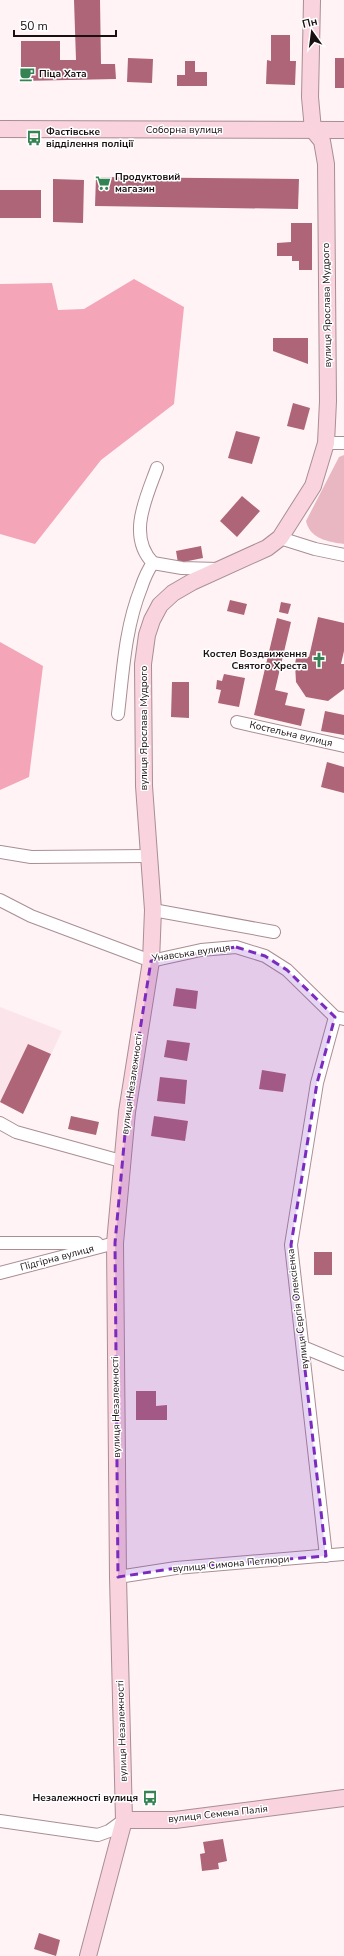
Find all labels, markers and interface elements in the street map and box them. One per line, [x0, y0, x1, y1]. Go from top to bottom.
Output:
scale bar [14, 12, 116, 38]
north arrow [292, 12, 332, 52]
text: Пн [301, 14, 319, 32]
text: 50 m [20, 18, 48, 34]
cafe icon: Піца Хата [18, 65, 36, 83]
place label: Піца Хата [39, 67, 87, 81]
street label: Соборна вулиця [146, 123, 222, 137]
place label: Фастівське відділення поліції [46, 125, 134, 151]
bus stop icon: Фастівське відділення поліції [25, 129, 43, 147]
place label: Продуктовий магазин [115, 170, 180, 196]
supermarket icon: Продуктовий магазин [94, 174, 112, 192]
street label: вулиця Ярослава Мудрого [319, 242, 335, 367]
place label: Костел Воздвиження Святого Хреста [203, 647, 307, 673]
church icon: Костел Воздвиження Святого Хреста [310, 651, 328, 669]
street label: вулиця Ярослава Мудрого [137, 665, 151, 790]
street label: Костельна вулиця [248, 718, 334, 750]
street label: Унавська вулиця [150, 941, 231, 966]
street label: вулиця Незалежності [118, 1033, 146, 1135]
street label: Підгірна вулиця [19, 1241, 95, 1275]
street label: вулиця Сергія Олексієнка [284, 1248, 312, 1370]
street label: вулиця Незалежності [108, 1356, 124, 1458]
street label: вулиця Симона Петлюри [172, 1552, 290, 1576]
street label: вулиця Незалежності [113, 1680, 131, 1782]
bus stop icon: Незалежності вулиця [141, 1789, 159, 1807]
place label: Незалежності вулиця [33, 1791, 138, 1805]
street label: вулиця Семена Палія [167, 1802, 269, 1826]

